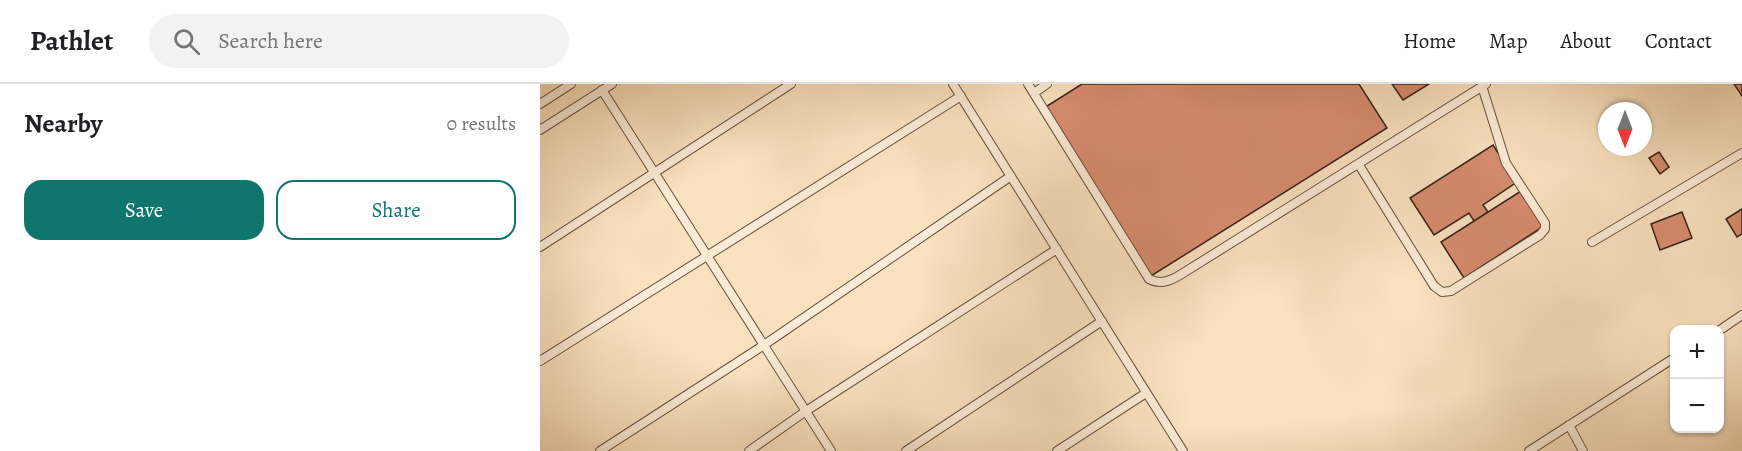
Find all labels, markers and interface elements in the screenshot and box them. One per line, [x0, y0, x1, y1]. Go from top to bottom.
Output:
search box [149, 14, 569, 68]
text: Pathlet [30, 22, 113, 60]
icon: search [170, 25, 203, 58]
text: Search here [218, 26, 323, 56]
text: Home [1403, 27, 1456, 55]
text: Map [1489, 27, 1527, 55]
text: About [1560, 27, 1612, 55]
text: Contact [1645, 27, 1712, 55]
north arrow [1598, 102, 1652, 156]
text: Nearby [24, 106, 103, 141]
text: 0 results [447, 110, 516, 137]
button: Save [24, 180, 264, 240]
button: Share [276, 180, 516, 240]
map controls [1670, 325, 1724, 433]
button: + [1670, 325, 1724, 379]
button: − [1670, 379, 1724, 433]

